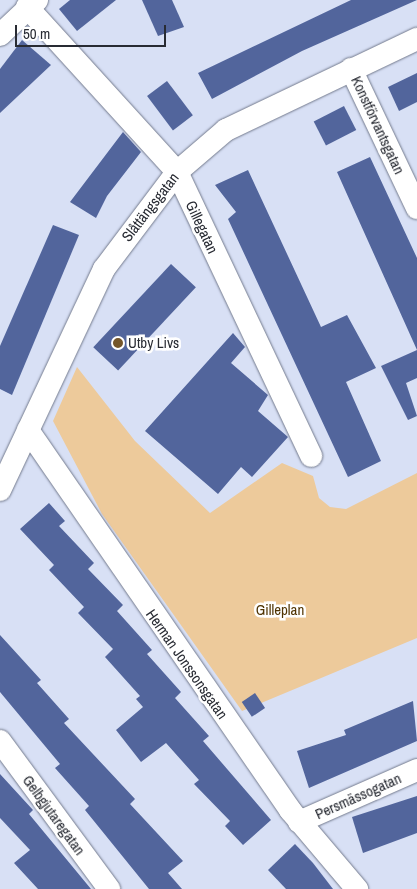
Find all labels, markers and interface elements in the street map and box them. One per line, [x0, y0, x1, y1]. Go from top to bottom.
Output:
scale bar [18, 15, 169, 47]
text: 50 m [23, 23, 50, 44]
street label: Konstförvantsgatan [347, 73, 409, 177]
street label: Slåttängsgatan [118, 169, 182, 245]
street label: Gillegatan [182, 198, 222, 256]
place label: Utby Livs [128, 334, 179, 352]
marker: Utby Livs [112, 337, 124, 349]
park label: Gilleplan [256, 601, 304, 619]
street label: Herman Jonssonsgatan [142, 606, 232, 722]
street label: Persmässogatan [312, 769, 404, 823]
street label: Gelbgjutaregatan [19, 772, 89, 858]

